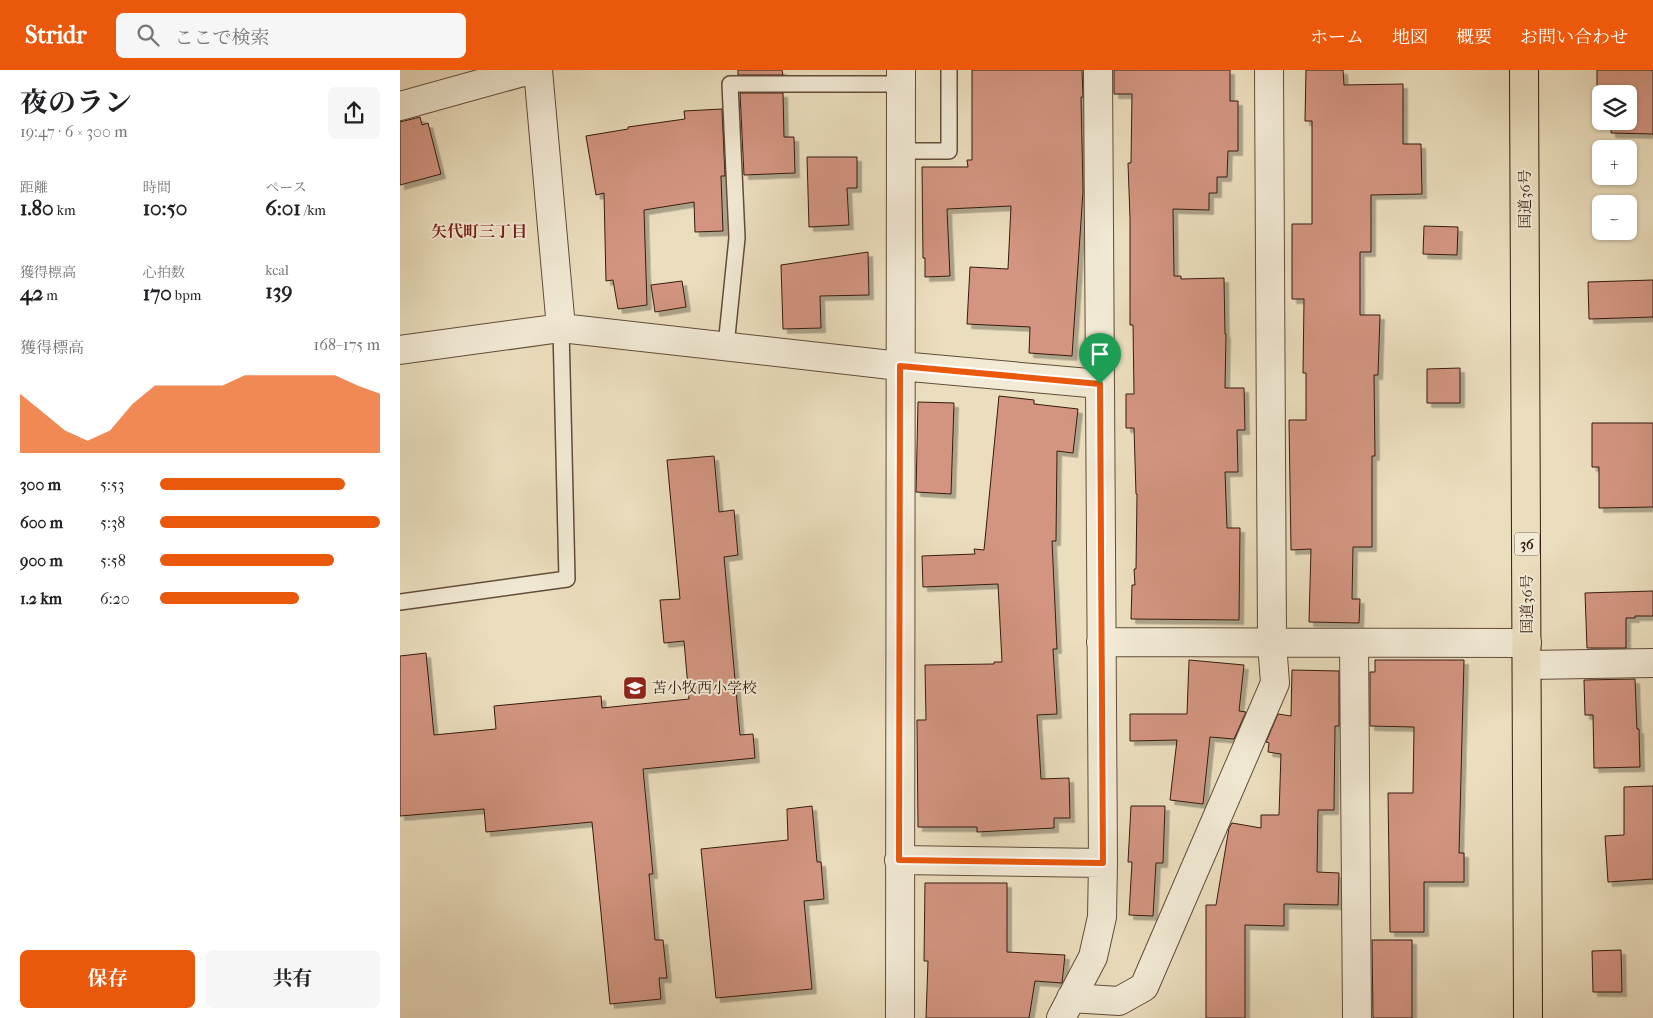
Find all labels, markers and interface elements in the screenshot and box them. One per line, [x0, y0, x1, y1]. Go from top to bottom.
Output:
search box [116, 13, 466, 58]
text: Stridr [25, 21, 86, 49]
icon: search [134, 21, 162, 49]
text: ここで検索 [174, 27, 269, 49]
text: ホーム [1310, 27, 1364, 48]
text: 地図 [1392, 27, 1428, 48]
text: 概要 [1456, 27, 1492, 48]
text: お問い合わせ [1520, 27, 1628, 48]
map controls [1592, 85, 1637, 240]
button: layers [1592, 85, 1637, 130]
text: 夜のラン [20, 86, 132, 119]
button: share [328, 87, 380, 139]
text: 19:47 · 6 × 300 m [20, 122, 127, 141]
button: + [1592, 140, 1637, 185]
street label: 国道36号 [1516, 169, 1534, 229]
text: 距離 [20, 179, 48, 196]
text: 時間 [143, 179, 171, 196]
text: ペース [265, 179, 307, 196]
button: − [1592, 195, 1637, 240]
text: 1.80 [20, 196, 54, 220]
text: 10:50 [143, 196, 187, 220]
text: 6:01 [265, 196, 301, 220]
text: km [54, 202, 76, 219]
text: /km [301, 202, 326, 219]
district label: 矢代町三丁目 [431, 222, 527, 241]
text: kcal [265, 262, 289, 279]
text: 獲得標高 [20, 264, 76, 281]
text: 心拍数 [143, 264, 185, 281]
text: 139 [265, 279, 292, 303]
text: 42 [20, 281, 43, 305]
text: 170 [143, 281, 172, 305]
text: m [43, 287, 58, 304]
text: bpm [172, 287, 201, 304]
pin [1079, 333, 1121, 384]
text: 168–175 m [314, 335, 380, 354]
text: 獲得標高 [20, 338, 84, 357]
icon: arrive [1086, 340, 1114, 368]
text: 300 m [20, 475, 61, 494]
text: 5:53 [100, 475, 124, 494]
text: 600 m [20, 513, 63, 532]
text: 5:38 [100, 513, 125, 532]
road number: 36 [1514, 532, 1540, 556]
text: 900 m [20, 551, 63, 570]
text: 5:58 [100, 551, 126, 570]
street label: 国道36号 [1518, 574, 1536, 634]
text: 1.2 km [20, 589, 62, 608]
text: 6:20 [100, 589, 130, 608]
school or university icon: 苫小牧西小学校 [622, 675, 648, 701]
place label: 苫小牧西小学校 [652, 679, 757, 697]
button: 保存 [20, 950, 195, 1008]
button: 共有 [205, 950, 380, 1008]

